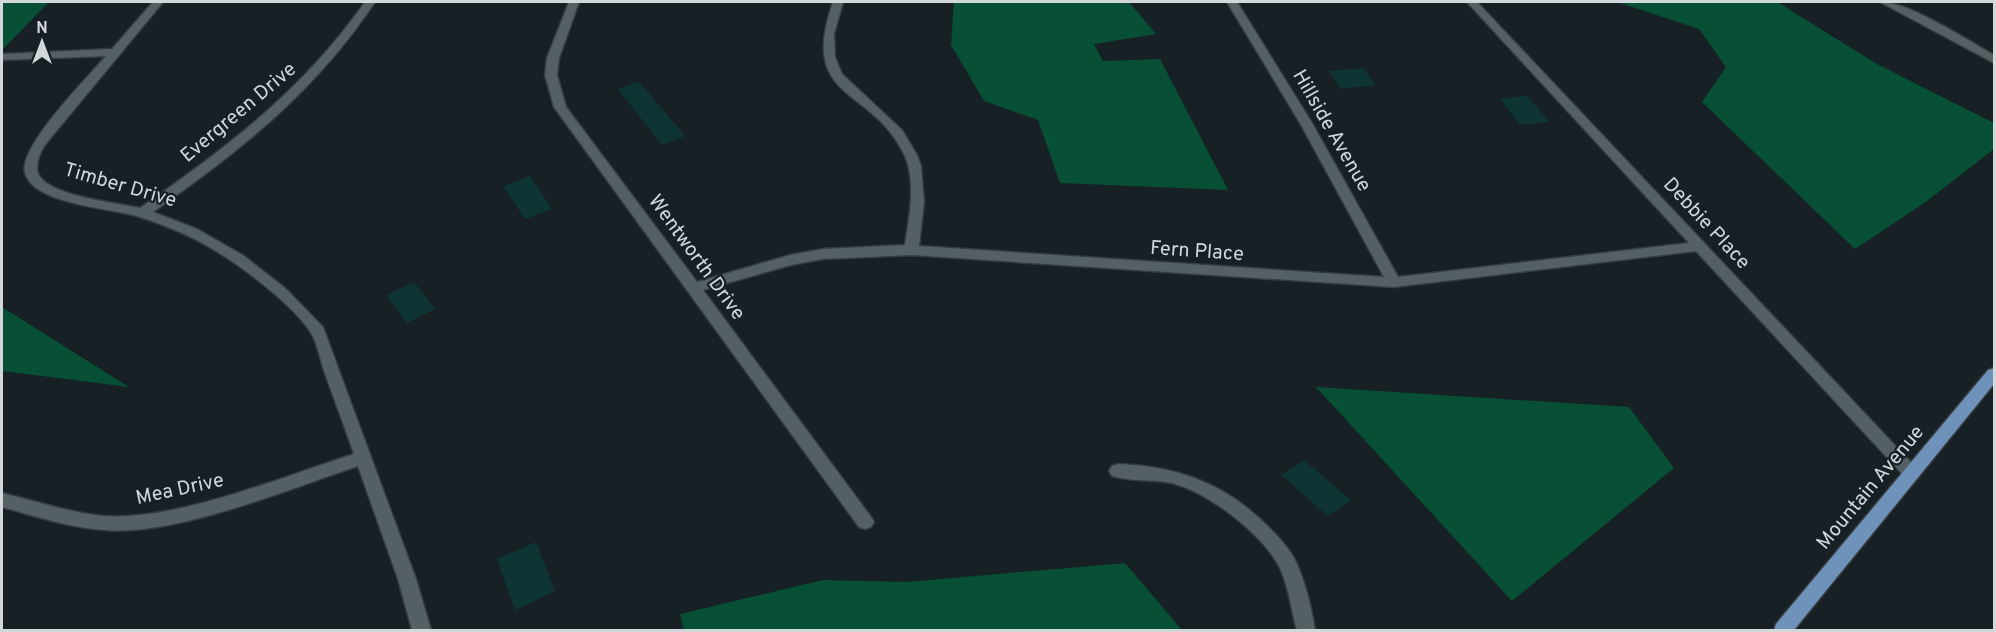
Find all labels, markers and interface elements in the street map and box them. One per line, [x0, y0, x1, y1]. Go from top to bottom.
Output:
north arrow [12, 12, 72, 72]
text: N [36, 19, 48, 39]
street label: Evergreen Drive [176, 57, 302, 169]
street label: Hillside Avenue [1286, 65, 1376, 197]
street label: Timber Drive [61, 158, 179, 214]
street label: Debbie Place [1657, 172, 1755, 276]
street label: Wentworth Drive [642, 190, 750, 326]
street label: Fern Place [1149, 236, 1245, 268]
street label: Mountain Avenue [1811, 420, 1931, 556]
street label: Mea Drive [134, 468, 226, 512]

